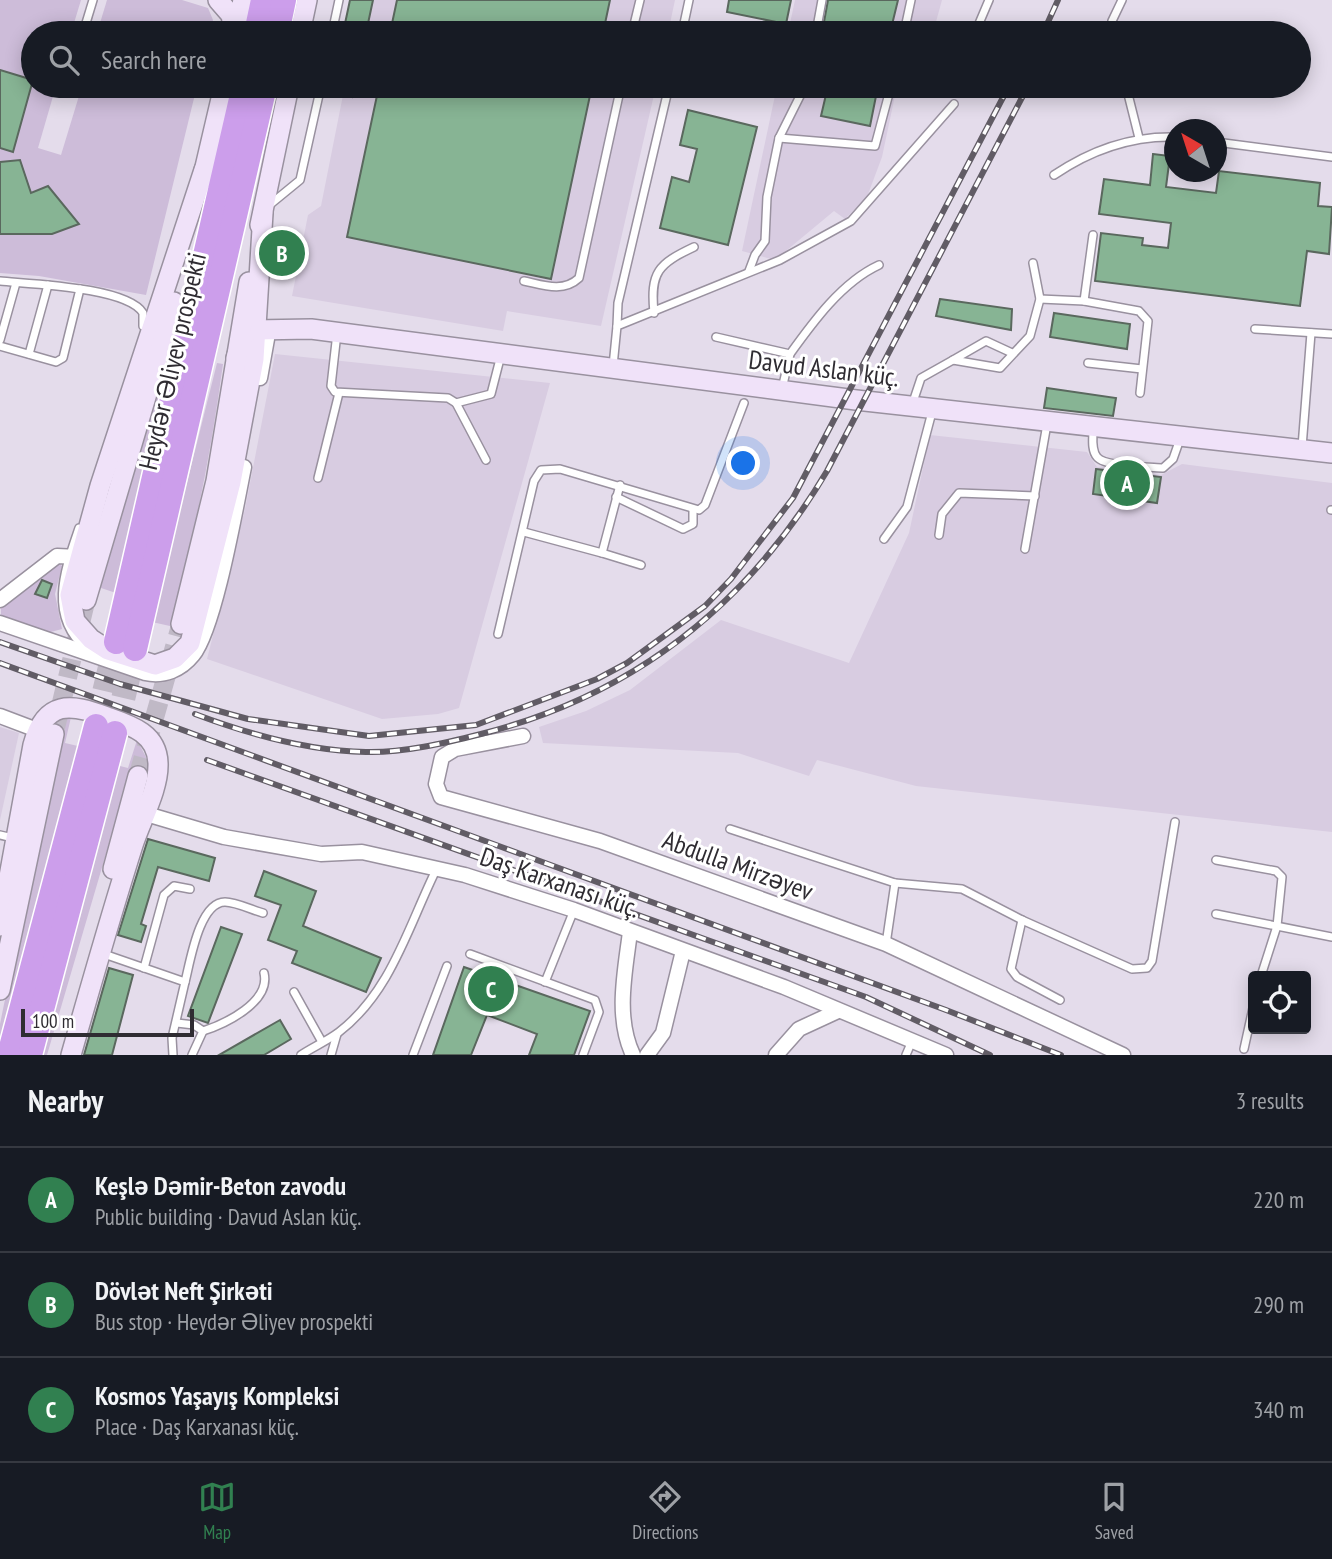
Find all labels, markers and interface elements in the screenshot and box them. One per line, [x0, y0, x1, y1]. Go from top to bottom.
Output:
search box [21, 21, 1311, 98]
icon: search [45, 41, 83, 79]
text: Search here [101, 43, 207, 76]
north arrow [1164, 119, 1227, 182]
pin: B [259, 227, 305, 279]
street label: Heydər Əliyev prospekti [131, 249, 213, 473]
street label: Davud Aslan küç. [747, 342, 901, 394]
your location [726, 446, 760, 480]
pin: A [1104, 457, 1150, 509]
street label: Abdulla Mirzəyev [658, 823, 818, 907]
street label: Daş Karxanası küç. [476, 839, 644, 925]
pin: C [468, 963, 514, 1015]
map controls [1248, 971, 1311, 1034]
button: locate [1248, 971, 1311, 1034]
scale bar [21, 1006, 194, 1038]
text: 100 m [32, 1009, 74, 1033]
text: Nearby [28, 1081, 103, 1120]
text: 3 results [1236, 1086, 1304, 1115]
text: Keşlə Dəmir-Beton zavodu [95, 1169, 346, 1202]
text: A [45, 1185, 57, 1214]
text: 220 m [1253, 1185, 1304, 1214]
text: Public building · Davud Aslan küç. [95, 1202, 361, 1231]
text: Dövlət Neft Şirkəti [95, 1274, 273, 1307]
text: B [45, 1290, 57, 1319]
text: 290 m [1253, 1290, 1304, 1319]
text: Bus stop · Heydər Əliyev prospekti [95, 1307, 373, 1336]
text: Kosmos Yaşayış Kompleksi [95, 1379, 339, 1412]
text: C [46, 1395, 56, 1424]
text: 340 m [1253, 1395, 1304, 1424]
text: Place · Daş Karxanası küç. [95, 1412, 299, 1441]
tab: Map [198, 1478, 236, 1544]
tab: Directions [632, 1478, 698, 1544]
tab: Saved [1095, 1478, 1134, 1544]

